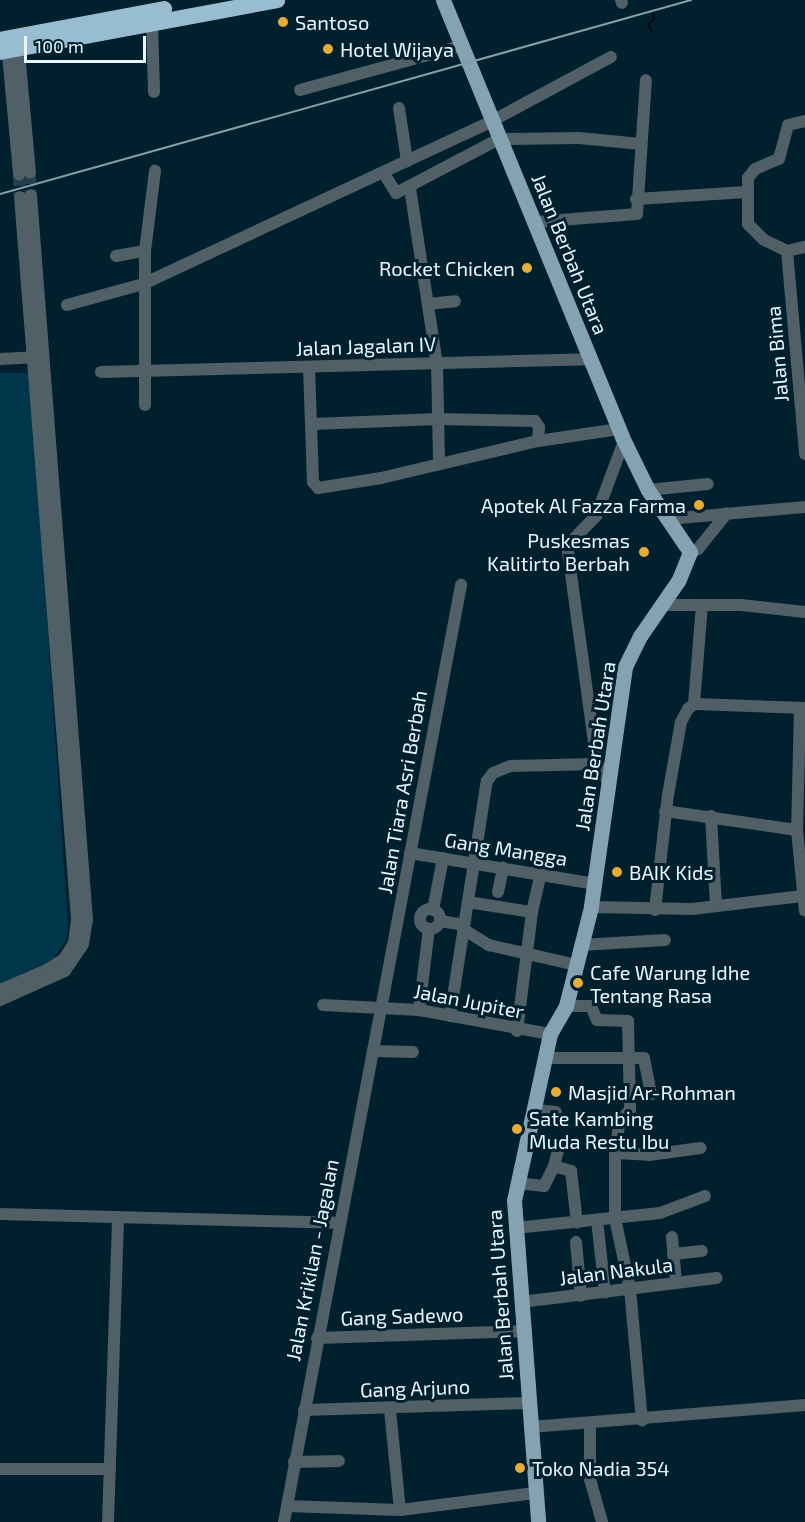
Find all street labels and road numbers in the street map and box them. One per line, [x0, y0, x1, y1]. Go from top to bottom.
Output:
street label: Jalan Berbah Utara [527, 170, 613, 338]
street label: Jalan Bima [761, 305, 793, 403]
street label: Jalan Jagalan IV [295, 332, 437, 360]
street label: Jalan Berbah Utara [570, 660, 620, 832]
street label: Jalan Tiara Asri Berbah [372, 688, 432, 896]
street label: Gang Mangga [443, 827, 569, 871]
street label: Jalan Jupiter [412, 979, 526, 1023]
street label: Jalan Krikilan - Jagalan [281, 1157, 343, 1363]
street label: Jalan Berbah Utara [482, 1209, 518, 1381]
street label: Jalan Nakula [558, 1252, 674, 1290]
street label: Gang Sadewo [340, 1302, 464, 1330]
street label: Gang Arjuno [359, 1374, 471, 1402]

